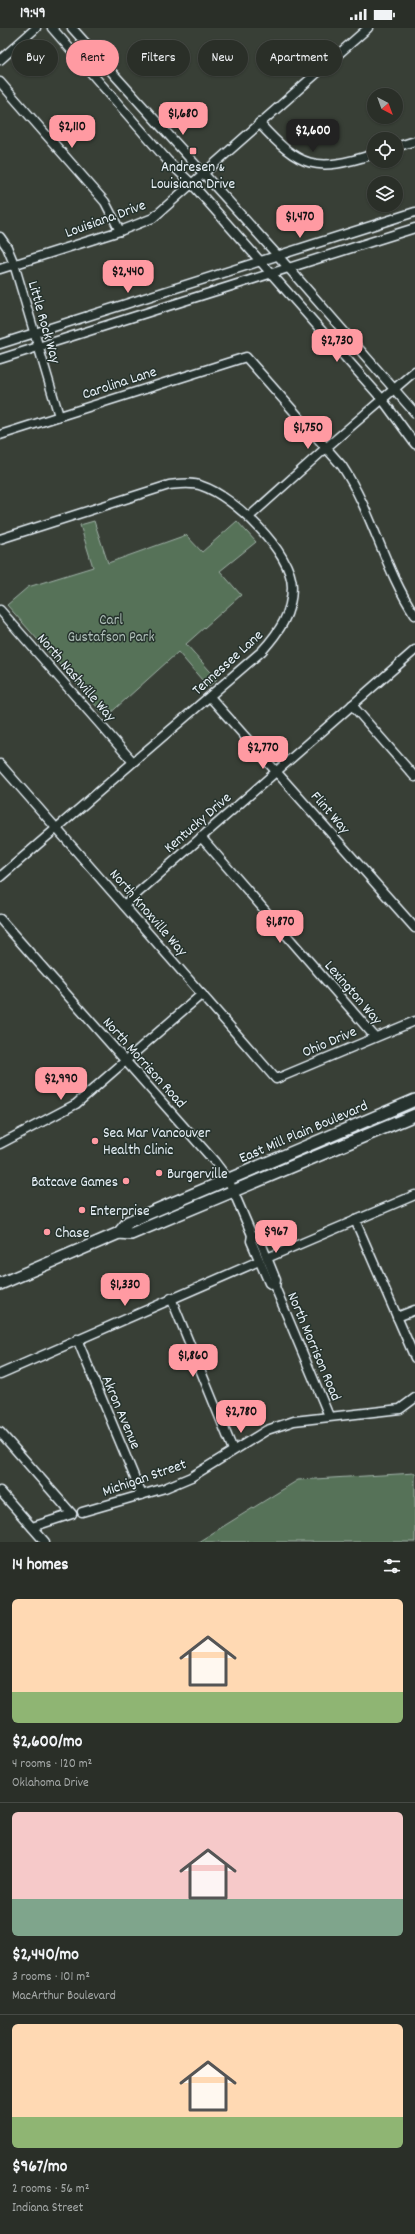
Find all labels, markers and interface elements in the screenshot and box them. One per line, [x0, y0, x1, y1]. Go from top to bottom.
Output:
text: 19:49 [20, 3, 46, 25]
chip: Buy [12, 40, 58, 76]
chip: Rent [66, 40, 119, 76]
chip: Filters [127, 40, 190, 76]
chip: New [198, 40, 248, 76]
chip: Apartment [256, 40, 342, 76]
north arrow [367, 88, 403, 124]
map controls [367, 88, 403, 212]
pin: $1,680 [150, 102, 216, 136]
text: $1,680 [168, 105, 198, 124]
pin: $2,110 [39, 115, 105, 149]
text: $2,110 [58, 118, 86, 137]
pin: $2,600 [280, 119, 346, 153]
text: $2,600 [295, 122, 331, 141]
button: locate [367, 132, 403, 168]
marker: Andresen & Louisiana Drive [188, 146, 198, 156]
place label: Andresen & Louisiana Drive [151, 157, 236, 196]
button: layers [367, 176, 403, 212]
street label: Louisiana Drive [62, 195, 149, 245]
pin: $1,470 [267, 205, 333, 239]
text: $1,470 [285, 208, 315, 227]
pin: $2,440 [95, 260, 161, 294]
text: $2,440 [112, 263, 144, 282]
street label: Little Rock Way [21, 279, 66, 367]
pin: $2,730 [304, 329, 370, 363]
text: $2,730 [321, 332, 353, 351]
street label: Carolina Lane [80, 361, 160, 406]
pin: $1,750 [275, 416, 341, 450]
text: $1,750 [293, 419, 323, 438]
park label: Carl Gustafson Park [67, 610, 155, 649]
street label: Tennessee Lane [188, 625, 269, 701]
street label: North Nashville Way [31, 629, 121, 728]
pin: $2,770 [230, 736, 296, 770]
text: $2,770 [247, 739, 279, 758]
street label: Flint Way [305, 787, 355, 840]
street label: Kentucky Drive [160, 788, 237, 859]
street label: North Knoxville Way [103, 865, 192, 963]
pin: $1,870 [247, 910, 313, 944]
text: $1,870 [265, 913, 295, 932]
street label: Lexington Way [318, 956, 387, 1031]
street label: North Morrison Road [96, 1013, 191, 1114]
street label: Ohio Drive [299, 1021, 361, 1064]
pin: $2,990 [28, 1067, 94, 1101]
text: $2,990 [44, 1070, 78, 1089]
street label: East Mill Plain Boulevard [236, 1096, 372, 1170]
place label: Sea Mar Vancouver Health Clinic [103, 1123, 211, 1162]
marker: Sea Mar Vancouver Health Clinic [90, 1136, 100, 1146]
place label: Burgerville [167, 1164, 228, 1186]
marker: Burgerville [154, 1168, 164, 1178]
place label: Batcave Games [31, 1172, 118, 1194]
marker: Batcave Games [121, 1176, 131, 1186]
place label: Enterprise [90, 1201, 150, 1223]
marker: Enterprise [77, 1205, 87, 1215]
pin: $967 [252, 1220, 300, 1254]
place label: Chase [55, 1223, 90, 1245]
text: $967 [264, 1223, 288, 1242]
marker: Chase [42, 1227, 52, 1237]
pin: $1,330 [92, 1273, 158, 1307]
text: $1,330 [110, 1276, 140, 1295]
street label: North Morrison Road [280, 1289, 346, 1405]
pin: $1,860 [160, 1344, 226, 1378]
text: $1,860 [178, 1347, 208, 1366]
street label: Akron Avenue [95, 1373, 146, 1453]
pin: $2,780 [208, 1400, 274, 1434]
text: $2,780 [225, 1403, 257, 1422]
street label: Michigan Street [100, 1454, 190, 1504]
text: 14 homes [12, 1554, 68, 1578]
icon: filters [381, 1555, 403, 1577]
icon: home [172, 1625, 244, 1697]
text: $2,600/mo [12, 1731, 82, 1755]
text: 4 rooms · 120 m² [12, 1755, 92, 1774]
text: Oklahoma Drive [12, 1774, 89, 1793]
icon: home [172, 1838, 244, 1910]
text: $2,440/mo [12, 1944, 79, 1968]
text: 3 rooms · 101 m² [12, 1968, 90, 1987]
text: MacArthur Boulevard [12, 1987, 116, 2006]
icon: home [172, 2050, 244, 2122]
text: $967/mo [12, 2156, 67, 2180]
text: 2 rooms · 56 m² [12, 2180, 89, 2199]
text: Indiana Street [12, 2199, 83, 2218]

